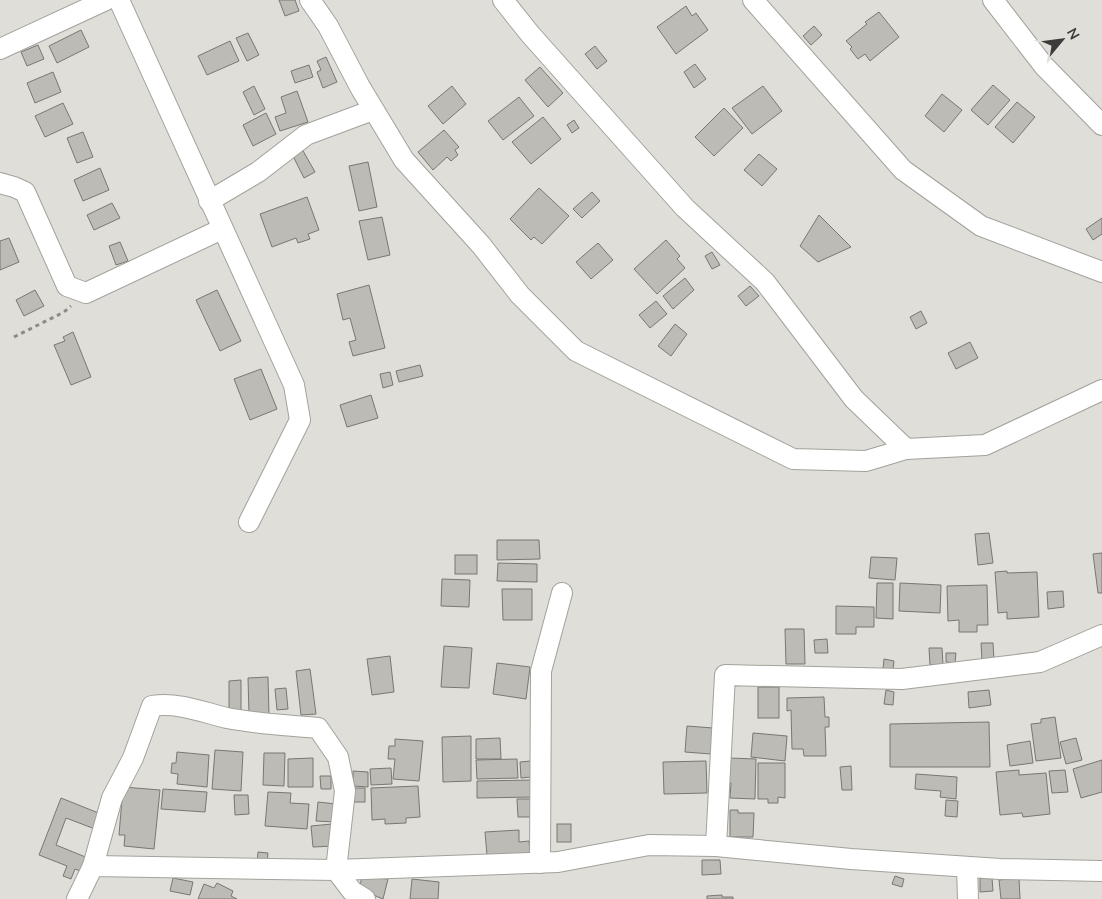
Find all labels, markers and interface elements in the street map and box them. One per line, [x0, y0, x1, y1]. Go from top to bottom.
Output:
north arrow [1037, 15, 1087, 65]
text: N [1062, 25, 1084, 43]

